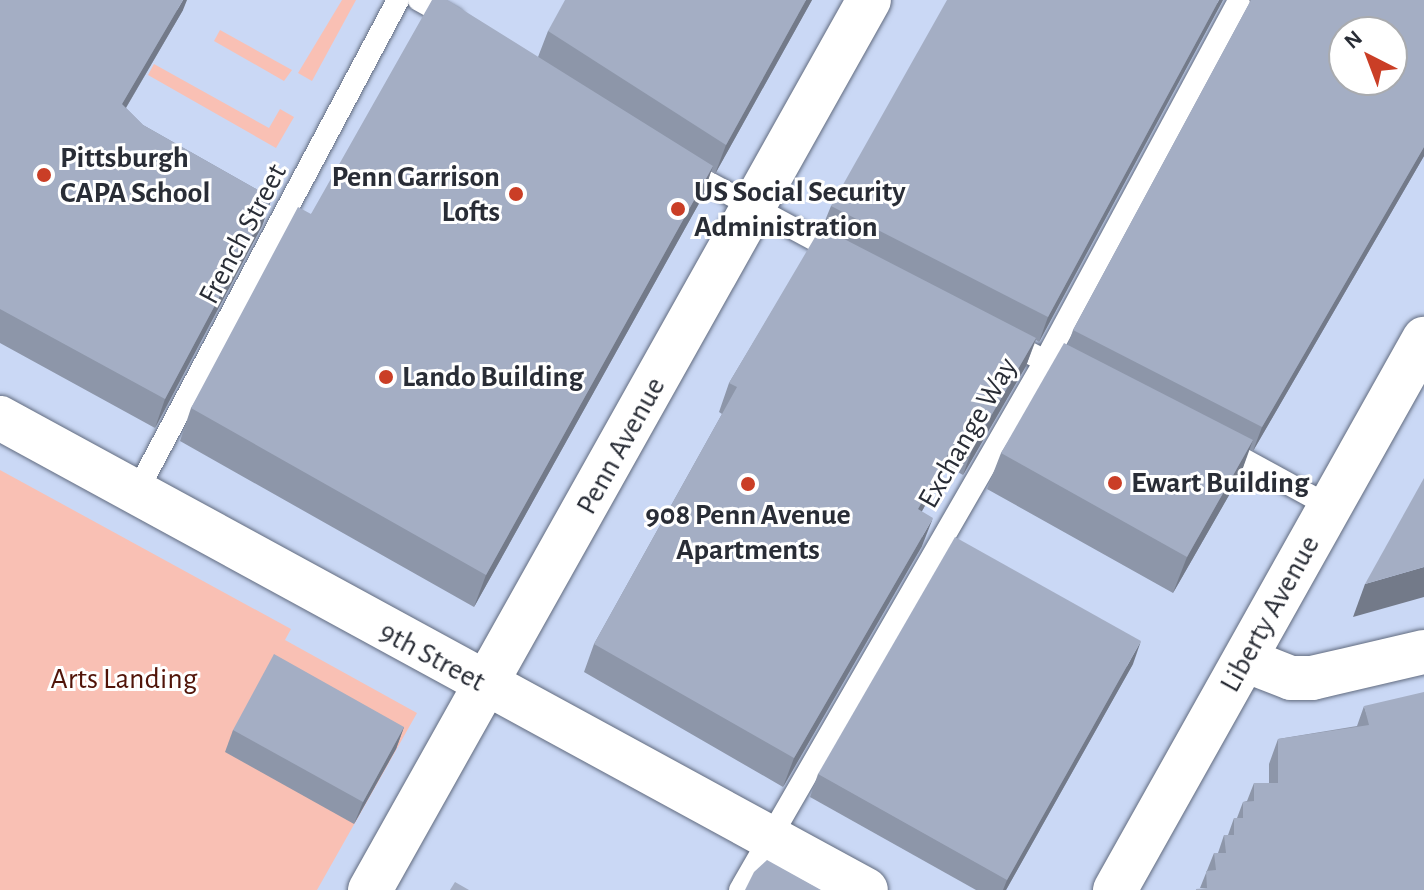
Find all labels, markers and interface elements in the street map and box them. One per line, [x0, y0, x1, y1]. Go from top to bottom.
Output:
north arrow [1328, 16, 1408, 96]
text: N [1340, 26, 1366, 53]
place label: Pittsburgh CAPA School [60, 140, 210, 210]
street label: French Street [191, 158, 295, 310]
place label: Penn Garrison Lofts [331, 159, 500, 230]
marker: Pittsburgh CAPA School [35, 166, 53, 184]
place label: US Social Security Administration [694, 174, 906, 244]
marker: Penn Garrison Lofts [507, 185, 525, 203]
marker: US Social Security Administration [669, 200, 687, 218]
street label: Exchange Way [910, 351, 1026, 515]
place label: Lando Building [402, 359, 583, 395]
marker: Lando Building [377, 368, 395, 386]
street label: Penn Avenue [569, 371, 673, 521]
place label: Ewart Building [1131, 465, 1309, 501]
marker: Ewart Building [1106, 474, 1124, 492]
marker: 908 Penn Avenue Apartments [739, 475, 757, 493]
place label: 908 Penn Avenue Apartments [645, 497, 851, 568]
street label: Liberty Avenue [1212, 529, 1328, 699]
street label: 9th Street [373, 614, 491, 700]
park label: Arts Landing [51, 661, 197, 697]

